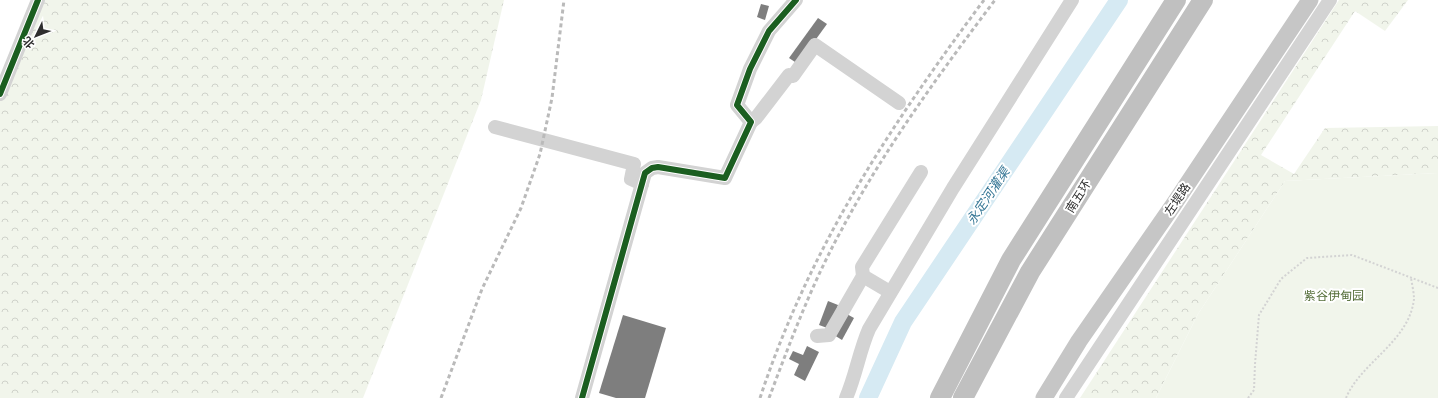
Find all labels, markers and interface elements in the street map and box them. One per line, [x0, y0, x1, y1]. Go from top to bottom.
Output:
north arrow [16, 16, 56, 56]
text: 北 [20, 34, 38, 52]
water label: 永定河灌渠 [963, 163, 1014, 228]
street label: 南五环 [1062, 177, 1094, 215]
street label: 左堤路 [1161, 180, 1193, 218]
park label: 紫谷伊甸园 [1304, 288, 1364, 303]

